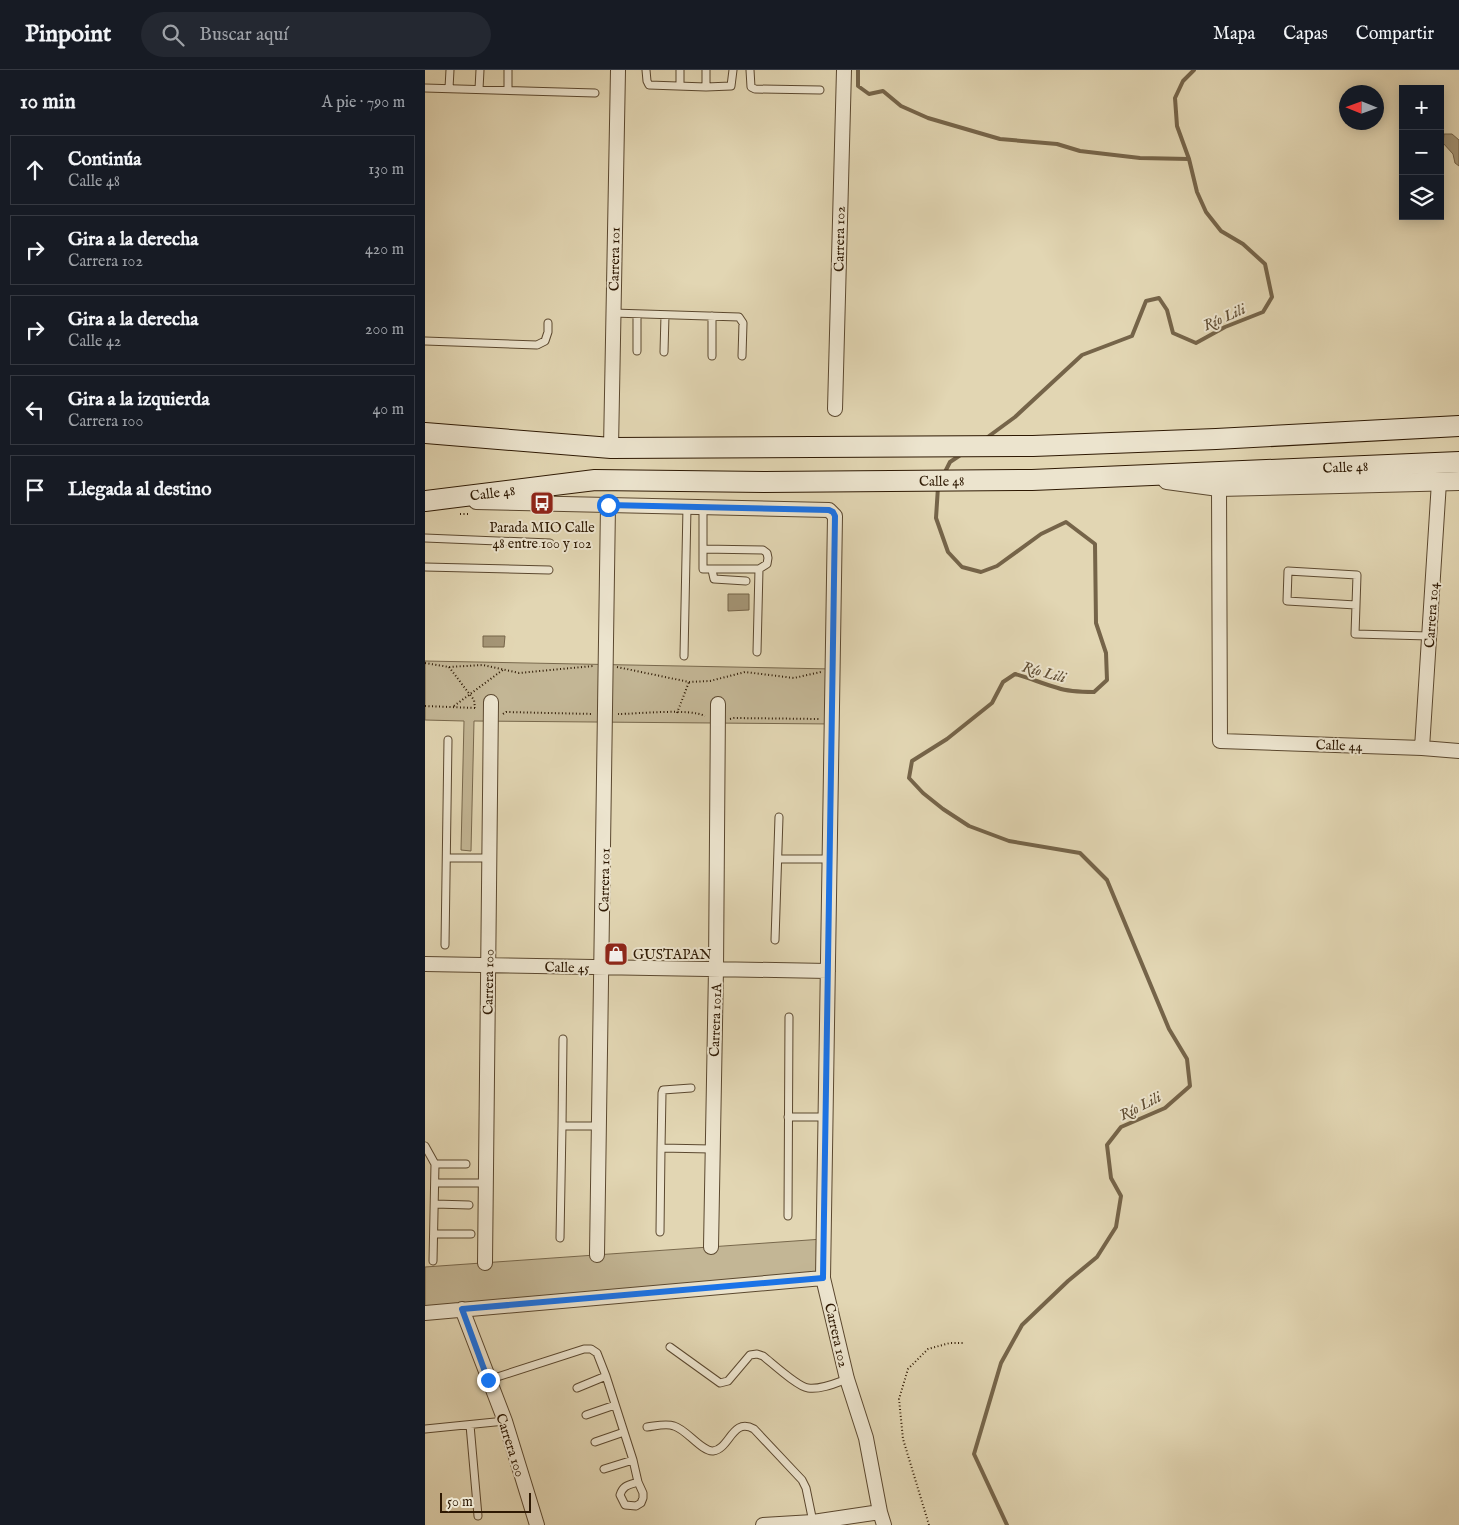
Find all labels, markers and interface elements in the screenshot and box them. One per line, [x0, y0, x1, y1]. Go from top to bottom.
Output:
search box [141, 12, 491, 57]
text: Pinpoint [25, 19, 111, 50]
icon: search [159, 21, 187, 49]
text: Buscar aquí [199, 23, 288, 47]
text: Mapa [1213, 23, 1255, 46]
text: Capas [1283, 23, 1328, 46]
text: Compartir [1356, 23, 1434, 46]
north arrow [1339, 85, 1384, 130]
map controls [1399, 85, 1444, 220]
button: + [1399, 85, 1444, 130]
text: 10 min [20, 89, 76, 116]
text: A pie · 790 m [322, 93, 405, 113]
button: − [1399, 130, 1444, 175]
text: Continúa [68, 148, 142, 172]
icon: ahead [21, 156, 49, 184]
text: 130 m [368, 160, 404, 180]
text: Calle 48 [68, 172, 120, 192]
button: layers [1399, 175, 1444, 220]
street label: Carrera 102 [830, 206, 850, 272]
street label: Carrera 101 [605, 227, 625, 291]
text: Gira a la derecha [68, 228, 198, 252]
icon: right [21, 236, 49, 264]
text: 420 m [365, 240, 404, 260]
text: Carrera 102 [68, 252, 143, 272]
water label: Río Lili [1200, 299, 1250, 335]
text: Gira a la derecha [68, 308, 198, 332]
icon: right [21, 316, 49, 344]
text: 200 m [365, 320, 404, 340]
text: Calle 42 [68, 332, 121, 352]
text: Gira a la izquierda [68, 388, 210, 412]
icon: left [21, 396, 49, 424]
text: 40 m [372, 400, 404, 420]
text: Carrera 100 [68, 412, 143, 432]
street label: Calle 48 [1322, 458, 1369, 478]
street label: Calle 48 [919, 473, 965, 491]
icon: arrive [21, 476, 49, 504]
text: Llegada al destino [68, 478, 211, 502]
street label: Calle 48 [469, 482, 516, 505]
bus stop icon: Parada MIO Calle 48 entre 100 y 102 [529, 490, 555, 516]
route start [597, 494, 620, 517]
place label: Parada MIO Calle 48 entre 100 y 102 [489, 519, 595, 553]
street label: Carrera 104 [1421, 581, 1443, 649]
water label: Río Lili [1020, 658, 1070, 688]
street label: Calle 44 [1315, 736, 1363, 756]
street label: Carrera 101 [595, 848, 615, 912]
shop icon: GUSTAPAN [603, 941, 629, 967]
place label: GUSTAPAN [633, 946, 712, 964]
street label: Carrera 100 [479, 949, 499, 1015]
street label: Calle 45 [544, 959, 590, 977]
street label: Carrera 101A [706, 982, 726, 1057]
water label: Río Lili [1116, 1087, 1166, 1125]
street label: Carrera 102 [820, 1301, 852, 1370]
route end [477, 1369, 500, 1392]
street label: Carrera 100 [491, 1411, 529, 1480]
scale bar [440, 1490, 531, 1513]
text: 50 m [447, 1493, 473, 1511]

